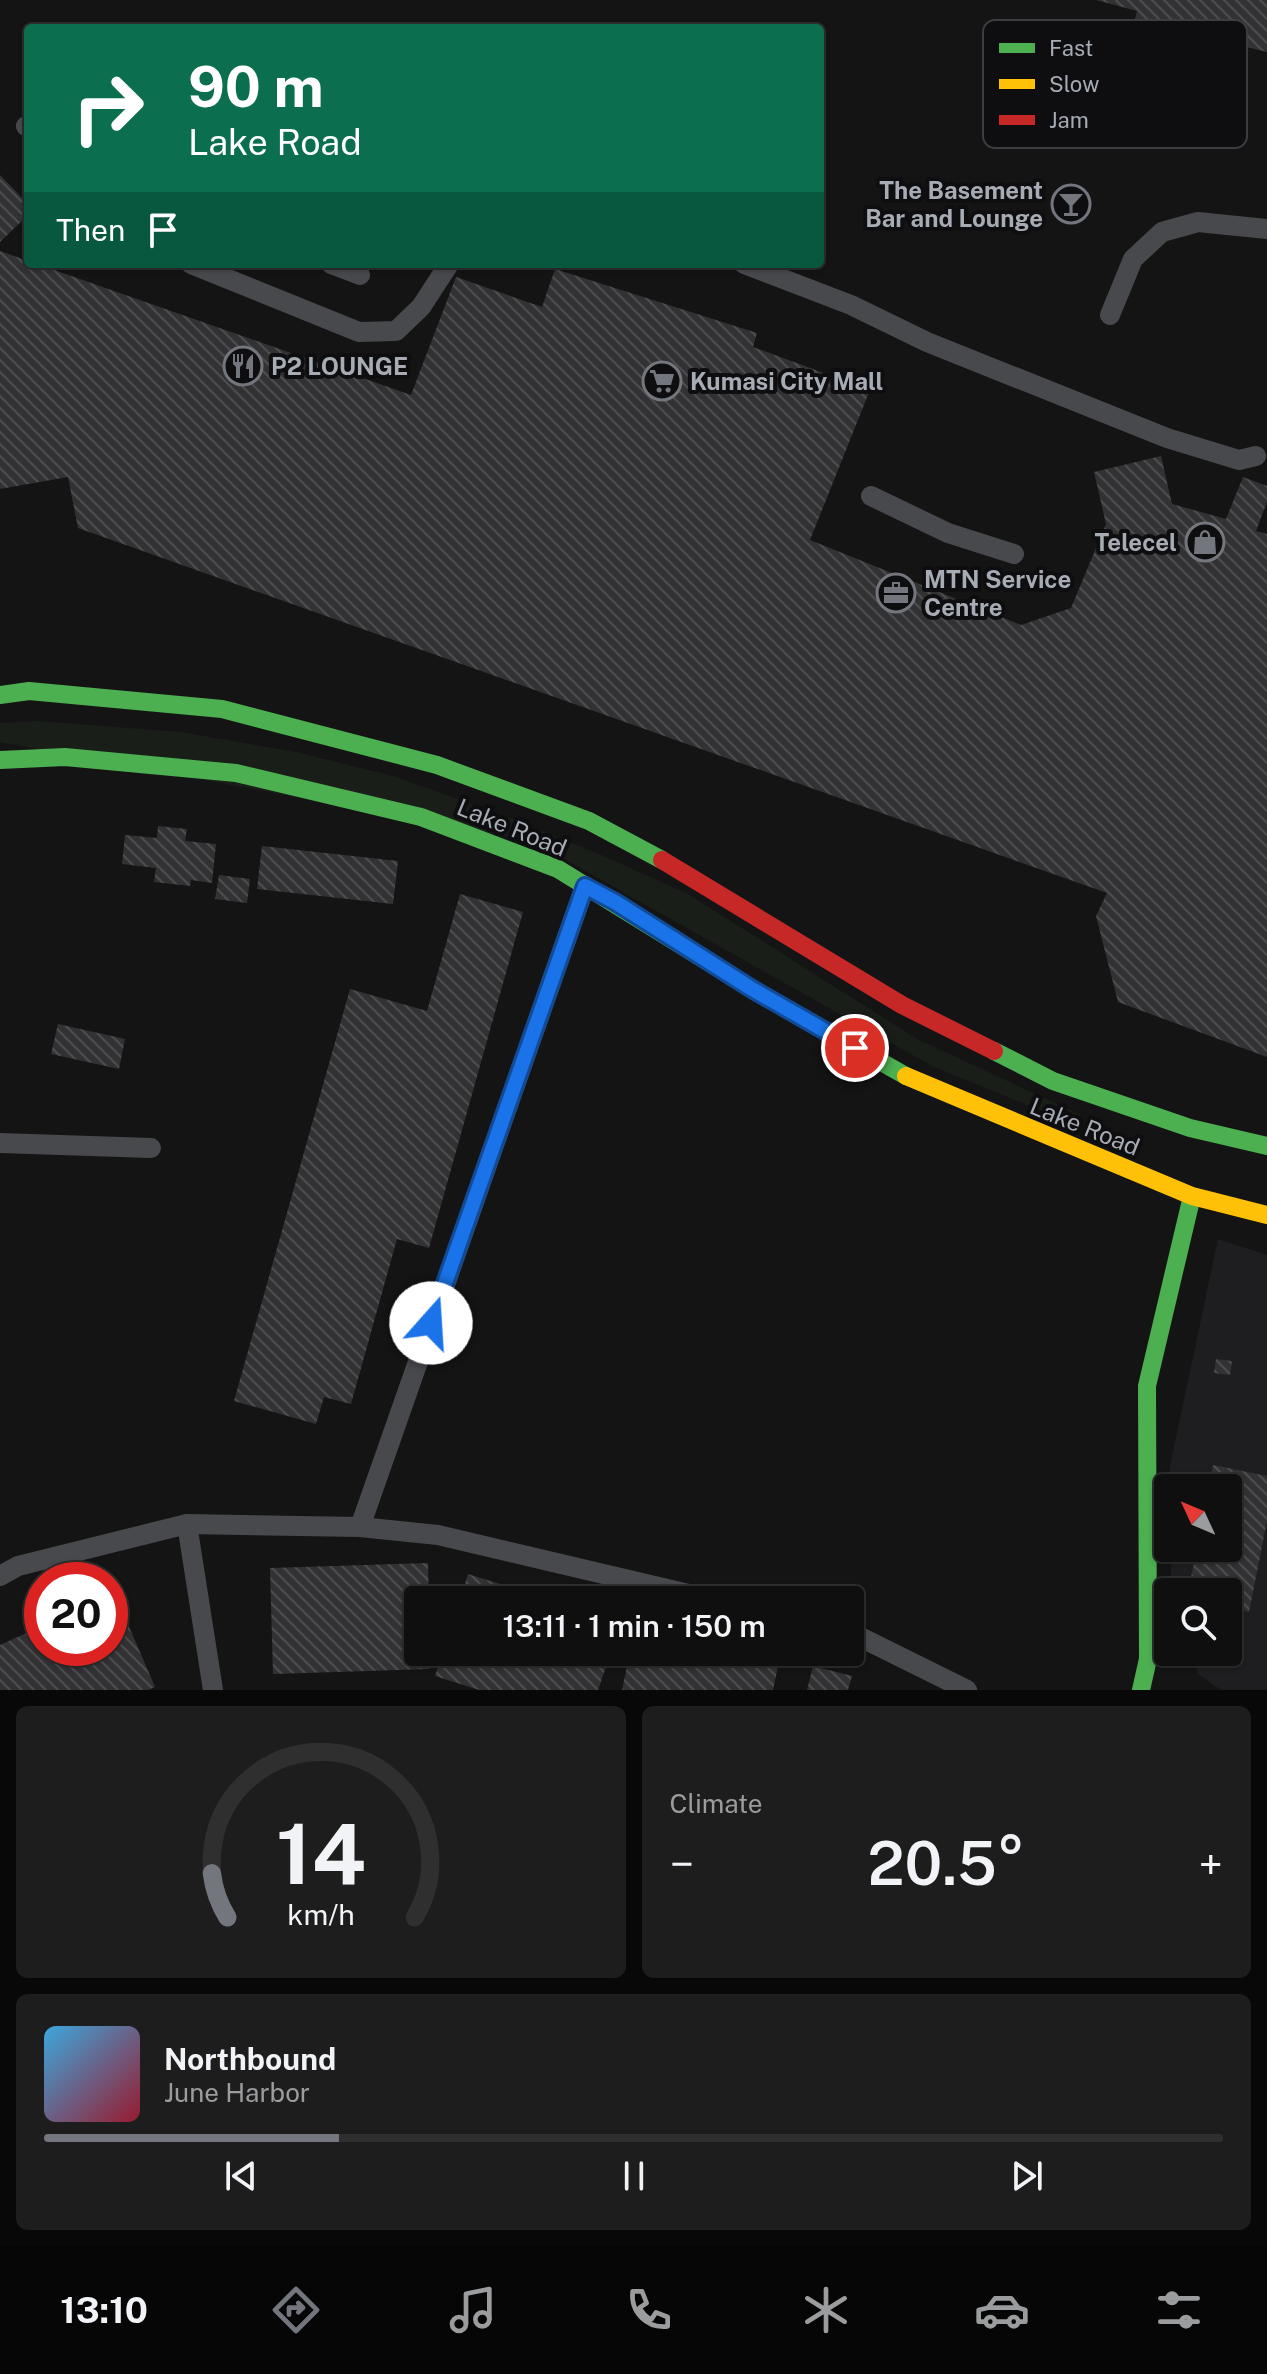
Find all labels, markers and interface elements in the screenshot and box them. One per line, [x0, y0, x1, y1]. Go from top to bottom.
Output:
legend [983, 20, 1247, 148]
text: Fast [1049, 35, 1093, 61]
text: 90 m [188, 54, 324, 120]
icon: right [56, 56, 160, 160]
text: Slow [1049, 71, 1099, 97]
text: Jam [1049, 107, 1089, 133]
text: Lake Road [188, 121, 362, 163]
place label: The Basement Bar and Lounge [865, 176, 1043, 232]
bar icon: The Basement Bar and Lounge [1050, 183, 1092, 225]
icon: arrive [141, 208, 185, 252]
text: Then [56, 212, 125, 248]
restaurant icon: P2 LOUNGE [222, 345, 264, 387]
place label: P2 LOUNGE [271, 352, 408, 380]
supermarket icon: Kumasi City Mall [641, 360, 683, 402]
place label: Kumasi City Mall [690, 367, 883, 395]
shop icon: Telecel [1184, 521, 1226, 563]
place label: Telecel [1094, 528, 1177, 556]
place label: MTN Service Centre [924, 565, 1071, 621]
office icon: MTN Service Centre [875, 572, 917, 614]
street label: Lake Road [453, 792, 571, 862]
pin [821, 1014, 889, 1082]
icon: arrive [833, 1026, 877, 1070]
street label: Lake Road [1026, 1091, 1144, 1161]
position arrow [389, 1281, 473, 1365]
north arrow [1154, 1474, 1242, 1562]
map controls [1154, 1474, 1242, 1666]
speed limit sign: 20 [24, 1562, 128, 1666]
button: search [1154, 1578, 1242, 1666]
text: 13:11 · 1 min · 150 m [502, 1608, 766, 1644]
text: Climate [670, 1788, 763, 1819]
text: 14 [276, 1805, 366, 1903]
text: 20.5° [868, 1828, 1025, 1899]
text: − [670, 1838, 694, 1890]
text: + [1199, 1838, 1223, 1890]
text: km/h [287, 1898, 354, 1931]
text: Northbound [164, 2041, 336, 2077]
text: June Harbor [164, 2077, 310, 2108]
icon: previous [219, 2154, 263, 2198]
icon: pause [612, 2154, 656, 2198]
icon: next [1005, 2154, 1049, 2198]
icon: directions [268, 2282, 324, 2338]
icon: music [445, 2282, 501, 2338]
icon: phone [621, 2282, 677, 2338]
icon: climate [798, 2282, 854, 2338]
icon: car [974, 2282, 1030, 2338]
icon: filters [1151, 2282, 1207, 2338]
text: 13:10 [60, 2289, 148, 2331]

